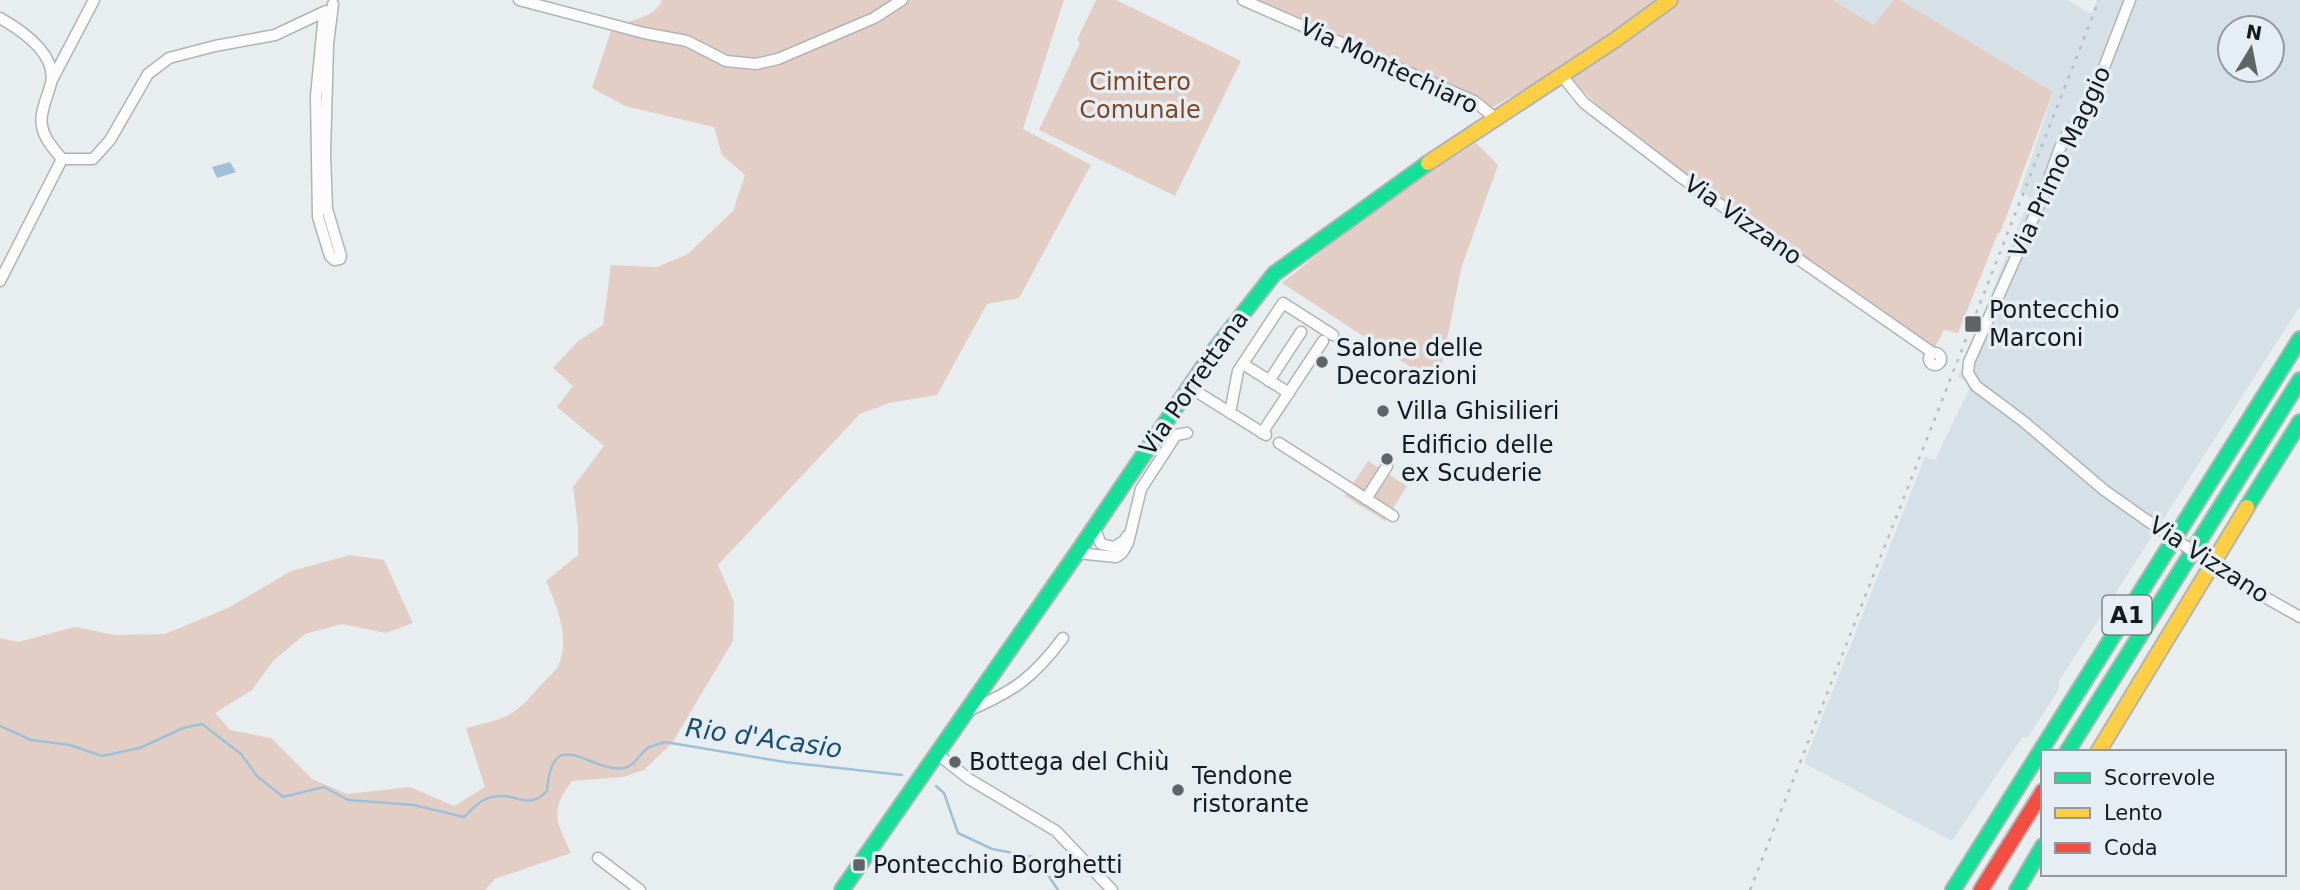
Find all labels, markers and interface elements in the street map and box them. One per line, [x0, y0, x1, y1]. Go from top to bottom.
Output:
street label: Via Montechiaro [1295, 12, 1483, 120]
north arrow [2216, 14, 2286, 84]
text: N [2244, 20, 2264, 44]
street label: Via Primo Maggio [2003, 62, 2117, 262]
park label: Cimitero Comunale [1079, 68, 1201, 124]
street label: Via Vizzano [1679, 169, 1807, 271]
place label: Pontecchio Marconi [1989, 296, 2120, 352]
street label: Via Porrettana [1134, 305, 1254, 461]
marker: Pontecchio Marconi [1963, 314, 1983, 334]
place label: Salone delle Decorazioni [1336, 334, 1483, 390]
marker: Salone delle Decorazioni [1314, 354, 1330, 370]
place label: Villa Ghisilieri [1397, 397, 1560, 425]
marker: Villa Ghisilieri [1375, 403, 1391, 419]
place label: Edificio delle ex Scuderie [1401, 431, 1553, 487]
marker: Edificio delle ex Scuderie [1379, 451, 1395, 467]
street label: Via Vizzano [2144, 511, 2274, 609]
road number: A1 [2102, 596, 2152, 635]
water label: Rio d'Acasio [684, 712, 844, 764]
place label: Bottega del Chiù [969, 748, 1169, 776]
legend [2041, 750, 2286, 876]
marker: Bottega del Chiù [947, 754, 963, 770]
place label: Tendone ristorante [1191, 762, 1309, 818]
text: Scorrevole [2104, 766, 2215, 790]
marker: Tendone ristorante [1170, 782, 1186, 798]
text: Lento [2104, 801, 2163, 825]
text: Coda [2104, 836, 2158, 860]
place label: Pontecchio Borghetti [873, 851, 1123, 879]
marker: Pontecchio Borghetti [851, 857, 867, 873]

